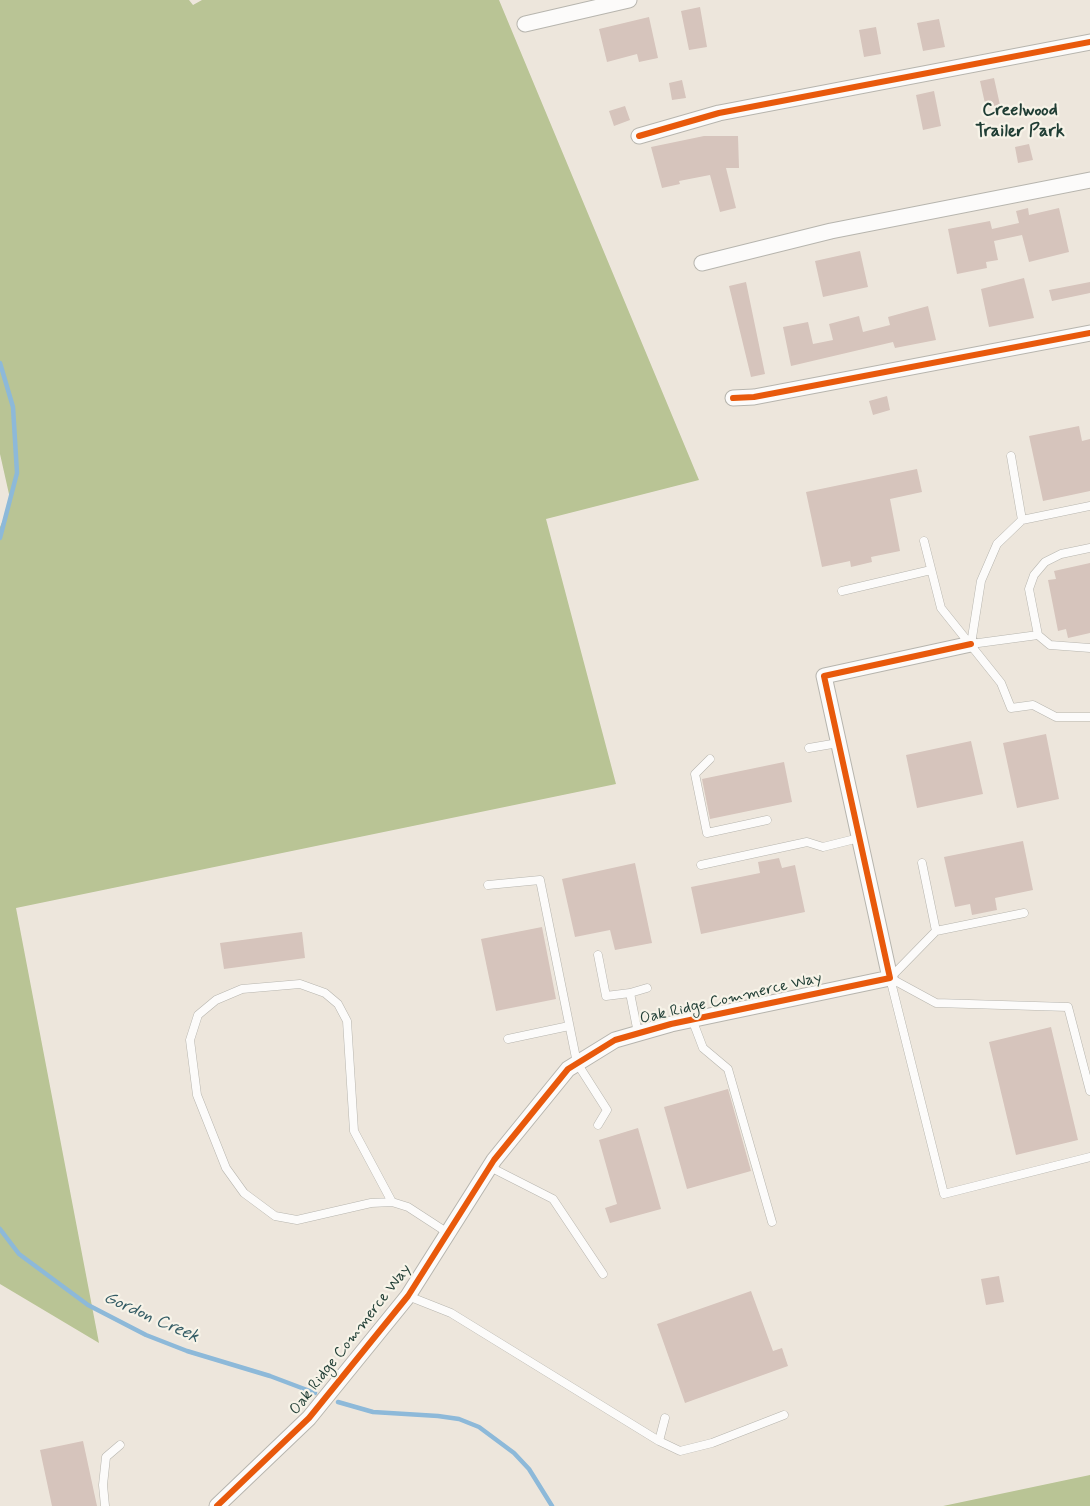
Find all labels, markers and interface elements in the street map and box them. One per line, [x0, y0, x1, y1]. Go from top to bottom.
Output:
district label: Creelwood Trailer Park [975, 100, 1065, 142]
street label: Oak Ridge Commerce Way [638, 969, 824, 1029]
street label: Oak Ridge Commerce Way [286, 1261, 416, 1419]
water label: Gordon Creek [100, 1287, 202, 1349]

